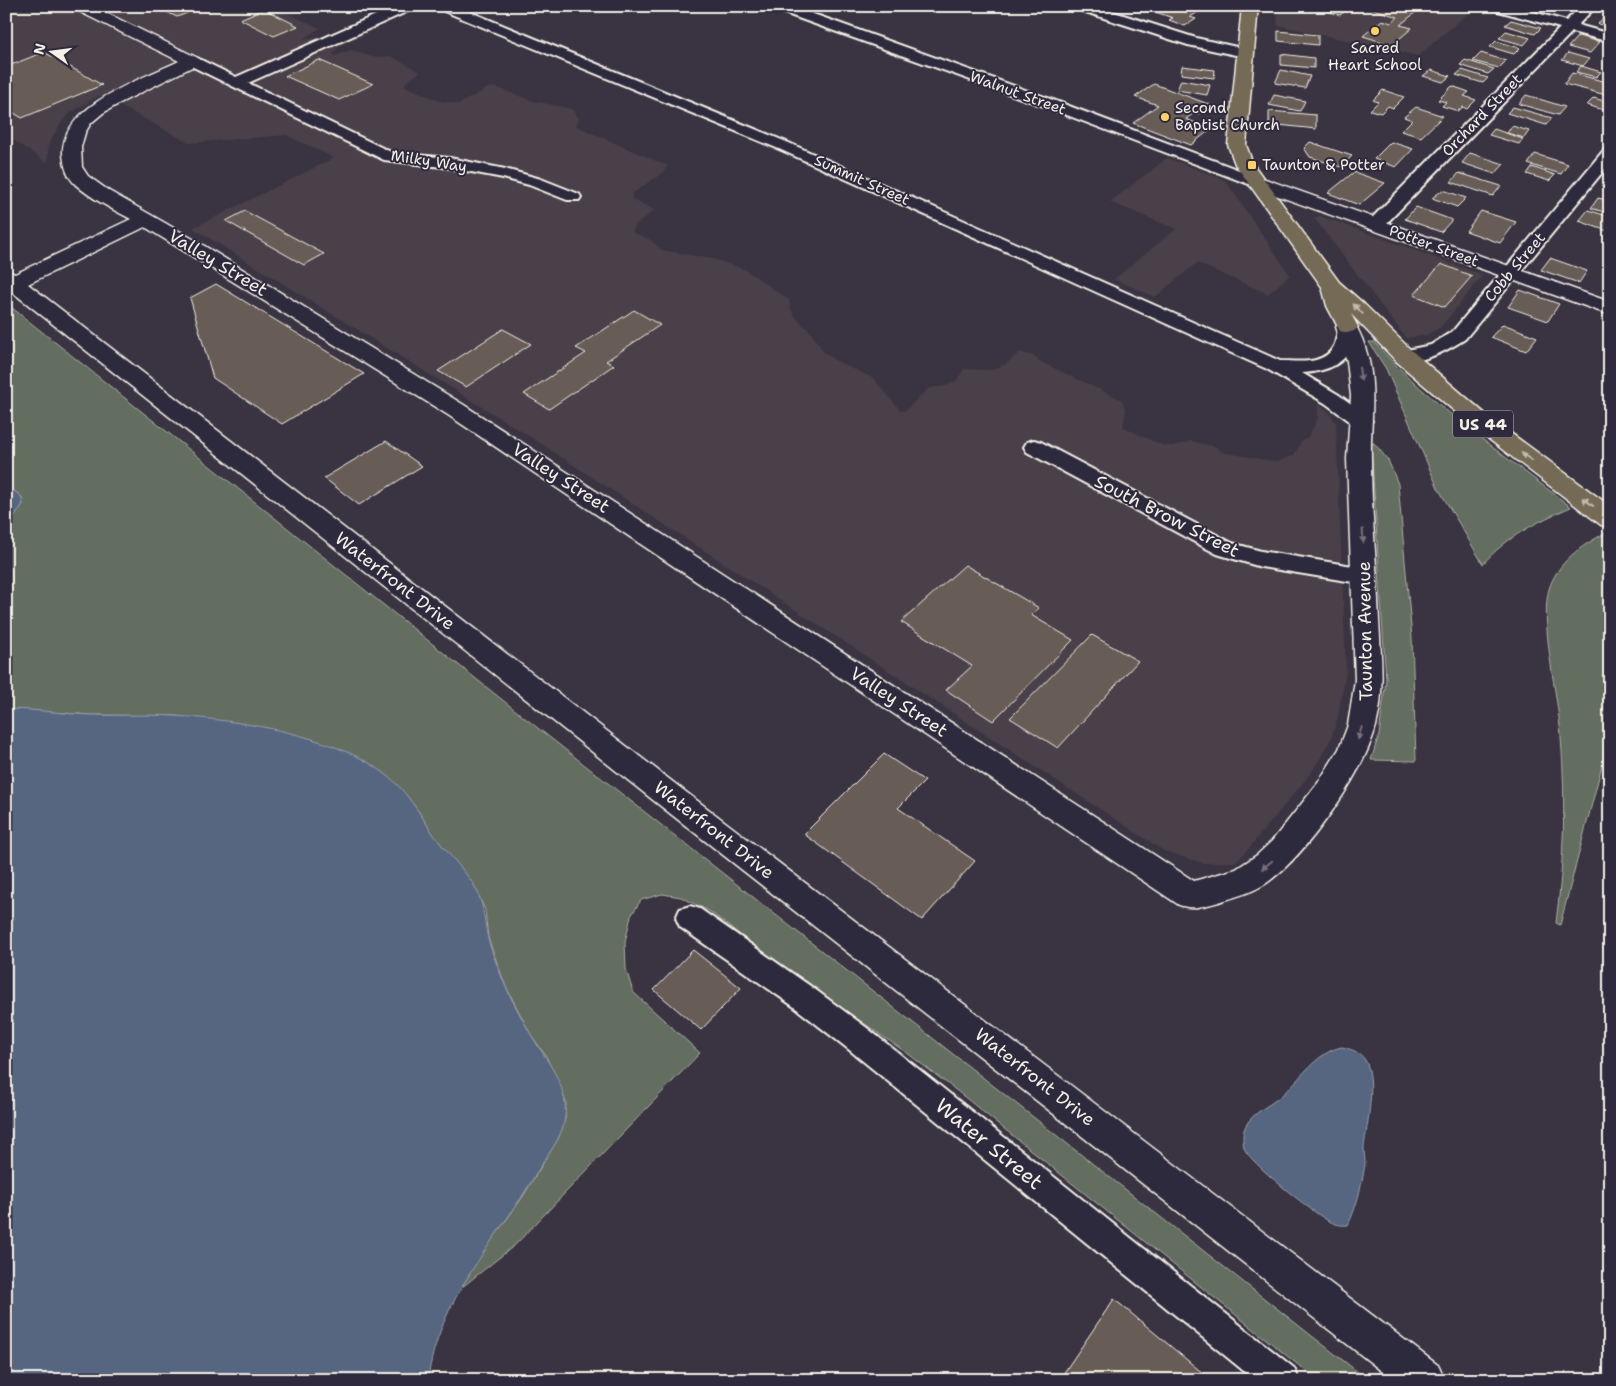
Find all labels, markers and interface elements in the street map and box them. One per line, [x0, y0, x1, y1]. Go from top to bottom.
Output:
marker: Sacred Heart School [1369, 25, 1381, 37]
north arrow [28, 28, 78, 78]
place label: Sacred Heart School [1328, 38, 1422, 75]
text: N [29, 41, 49, 56]
street label: Walnut Street [967, 66, 1069, 120]
street label: Orchard Street [1437, 69, 1527, 161]
place label: Second Baptist Church [1175, 98, 1280, 135]
marker: Second Baptist Church [1159, 111, 1171, 123]
street label: Milky Way [390, 145, 468, 177]
street label: Summit Street [811, 150, 913, 210]
place label: Taunton & Potter [1262, 155, 1385, 175]
marker: Taunton & Potter [1246, 159, 1258, 171]
street label: Potter Street [1386, 221, 1482, 271]
street label: Valley Street [164, 224, 272, 302]
street label: Cobb Street [1480, 228, 1550, 306]
one-way arrow [1352, 303, 1364, 315]
one-way arrow [1356, 366, 1364, 382]
road number: US 44 [1453, 410, 1513, 438]
street label: Valley Street [508, 437, 615, 519]
one-way arrow [1521, 451, 1534, 462]
street label: South Brow Street [1091, 469, 1244, 563]
one-way arrow [1581, 497, 1595, 507]
street label: Waterfront Drive [330, 526, 460, 636]
one-way arrow [1359, 528, 1367, 544]
street label: Taunton Avenue [1352, 561, 1378, 701]
street label: Valley Street [846, 661, 953, 743]
one-way arrow [1355, 725, 1363, 740]
street label: Waterfront Drive [649, 775, 779, 885]
one-way arrow [1261, 859, 1274, 870]
street label: Waterfront Drive [970, 1022, 1100, 1132]
street label: Water Street [929, 1092, 1049, 1196]

